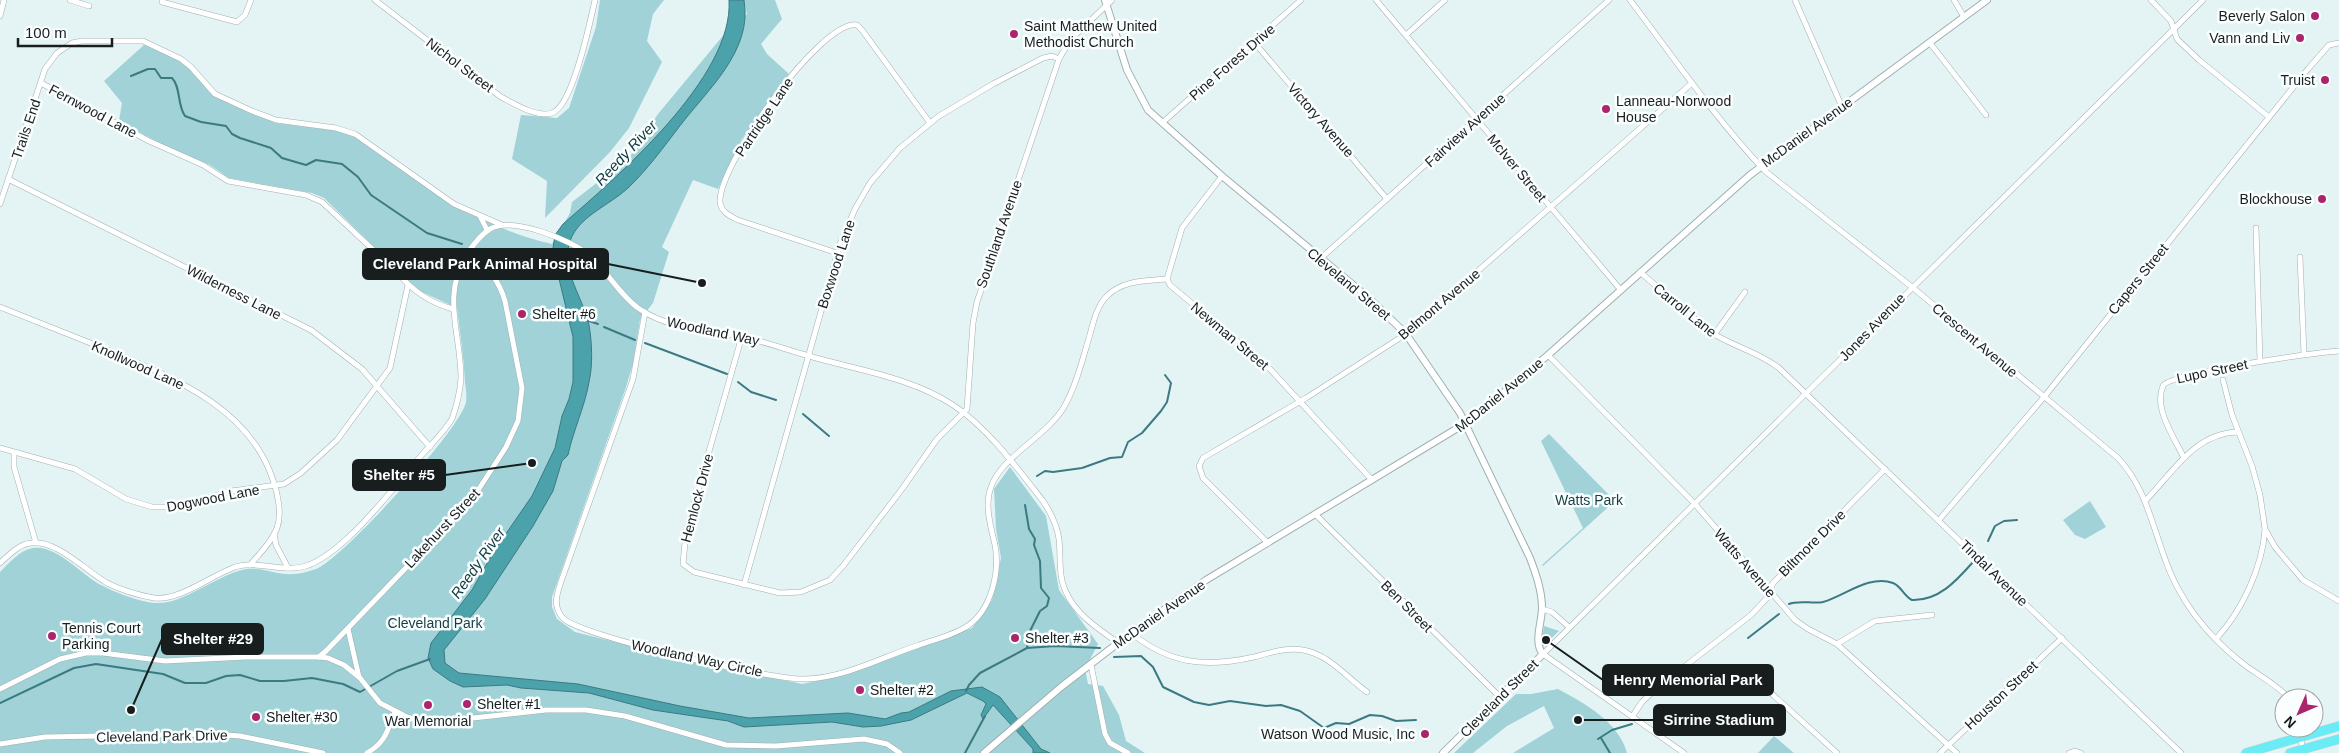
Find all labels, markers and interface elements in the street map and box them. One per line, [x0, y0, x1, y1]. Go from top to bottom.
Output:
place label: Beverly Salon [2219, 8, 2305, 24]
marker: Beverly Salon [2309, 10, 2321, 22]
scale bar [18, 15, 111, 47]
place label: Saint Matthew United Methodist Church [1024, 18, 1157, 50]
street label: Pine Forest Drive [1186, 20, 1278, 104]
text: 100 m [25, 24, 67, 41]
marker: Saint Matthew United Methodist Church [1008, 28, 1020, 40]
place label: Vann and Liv [2209, 30, 2290, 46]
marker: Vann and Liv [2294, 32, 2306, 44]
street label: Nichol Street [423, 34, 497, 96]
place label: Truist [2281, 72, 2315, 88]
street label: Partridge Lane [732, 74, 796, 160]
marker: Truist [2319, 74, 2331, 86]
street label: Victory Avenue [1284, 80, 1358, 160]
street label: Fernwood Lane [46, 81, 140, 141]
street label: Fairview Avenue [1422, 90, 1509, 170]
place label: Lanneau-Norwood House [1616, 93, 1731, 125]
street label: McDaniel Avenue [1758, 93, 1856, 170]
street label: Trails End [8, 97, 44, 161]
marker: Lanneau-Norwood House [1600, 103, 1612, 115]
water label: Reedy River [591, 116, 661, 189]
street label: McIver Street [1484, 131, 1550, 205]
street label: Southland Avenue [973, 178, 1025, 290]
place label: Blockhouse [2240, 191, 2312, 207]
marker: Blockhouse [2316, 193, 2328, 205]
street label: Boxwood Lane [814, 217, 858, 311]
street label: Capers Street [2105, 240, 2171, 318]
street label: Cleveland Street [1304, 245, 1394, 323]
callout: Cleveland Park Animal Hospital [363, 249, 608, 279]
text: Cleveland Park Animal Hospital [373, 255, 597, 272]
street label: Wilderness Lane [184, 261, 284, 323]
street label: Belmont Avenue [1395, 265, 1483, 343]
street label: Carroll Lane [1650, 280, 1720, 340]
street label: Jones Avenue [1836, 290, 1908, 364]
street label: Newman Street [1188, 299, 1272, 373]
street label: Crescent Avenue [1929, 300, 2021, 380]
place label: Shelter #6 [532, 306, 596, 322]
marker: Shelter #6 [516, 308, 528, 320]
street label: Woodland Way [665, 313, 761, 349]
street label: Knollwood Lane [89, 337, 187, 393]
street label: McDaniel Avenue [1452, 354, 1546, 435]
street label: Lupo Street [2175, 356, 2249, 386]
street label: Hemlock Drive [677, 452, 717, 544]
callout: Shelter #5 [353, 460, 445, 490]
text: Shelter #5 [363, 466, 435, 483]
street label: Dogwood Lane [165, 481, 261, 515]
street label: Lakehurst Street [401, 485, 483, 571]
park label: Watts Park [1555, 492, 1624, 508]
street label: Biltmore Drive [1775, 506, 1849, 580]
water label: Reedy River [447, 523, 509, 601]
street label: Watts Avenue [1711, 525, 1779, 601]
street label: Tindal Avenue [1957, 537, 2031, 609]
street label: McDaniel Avenue [1110, 576, 1208, 652]
street label: Ben Street [1378, 577, 1436, 635]
park label: Cleveland Park [388, 615, 483, 631]
place label: Tennis Court Parking [62, 620, 141, 652]
callout: Shelter #29 [162, 624, 263, 654]
marker: Tennis Court Parking [46, 630, 58, 642]
text: Shelter #29 [173, 630, 253, 647]
place label: Shelter #3 [1025, 630, 1089, 646]
marker: Shelter #3 [1009, 632, 1021, 644]
street label: Woodland Way Circle [630, 636, 764, 680]
street label: Cleveland Street [1457, 656, 1541, 740]
street label: Houston Street [1961, 657, 2041, 733]
callout: Henry Memorial Park [1603, 665, 1773, 695]
text: Henry Memorial Park [1613, 671, 1763, 688]
place label: Shelter #2 [870, 682, 934, 698]
marker: Shelter #2 [854, 684, 866, 696]
north arrow [2274, 688, 2324, 738]
place label: Shelter #1 [477, 696, 541, 712]
marker: Shelter #1 [461, 698, 473, 710]
marker: War Memorial [422, 699, 434, 711]
callout: Sirrine Stadium [1654, 705, 1785, 735]
place label: Shelter #30 [266, 709, 338, 725]
marker: Shelter #30 [250, 711, 262, 723]
text: Sirrine Stadium [1664, 711, 1774, 728]
place label: War Memorial [385, 713, 471, 729]
text: N [2281, 713, 2299, 731]
place label: Watson Wood Music, Inc [1261, 726, 1415, 742]
street label: Cleveland Park Drive [96, 727, 228, 745]
marker: Watson Wood Music, Inc [1419, 728, 1431, 740]

